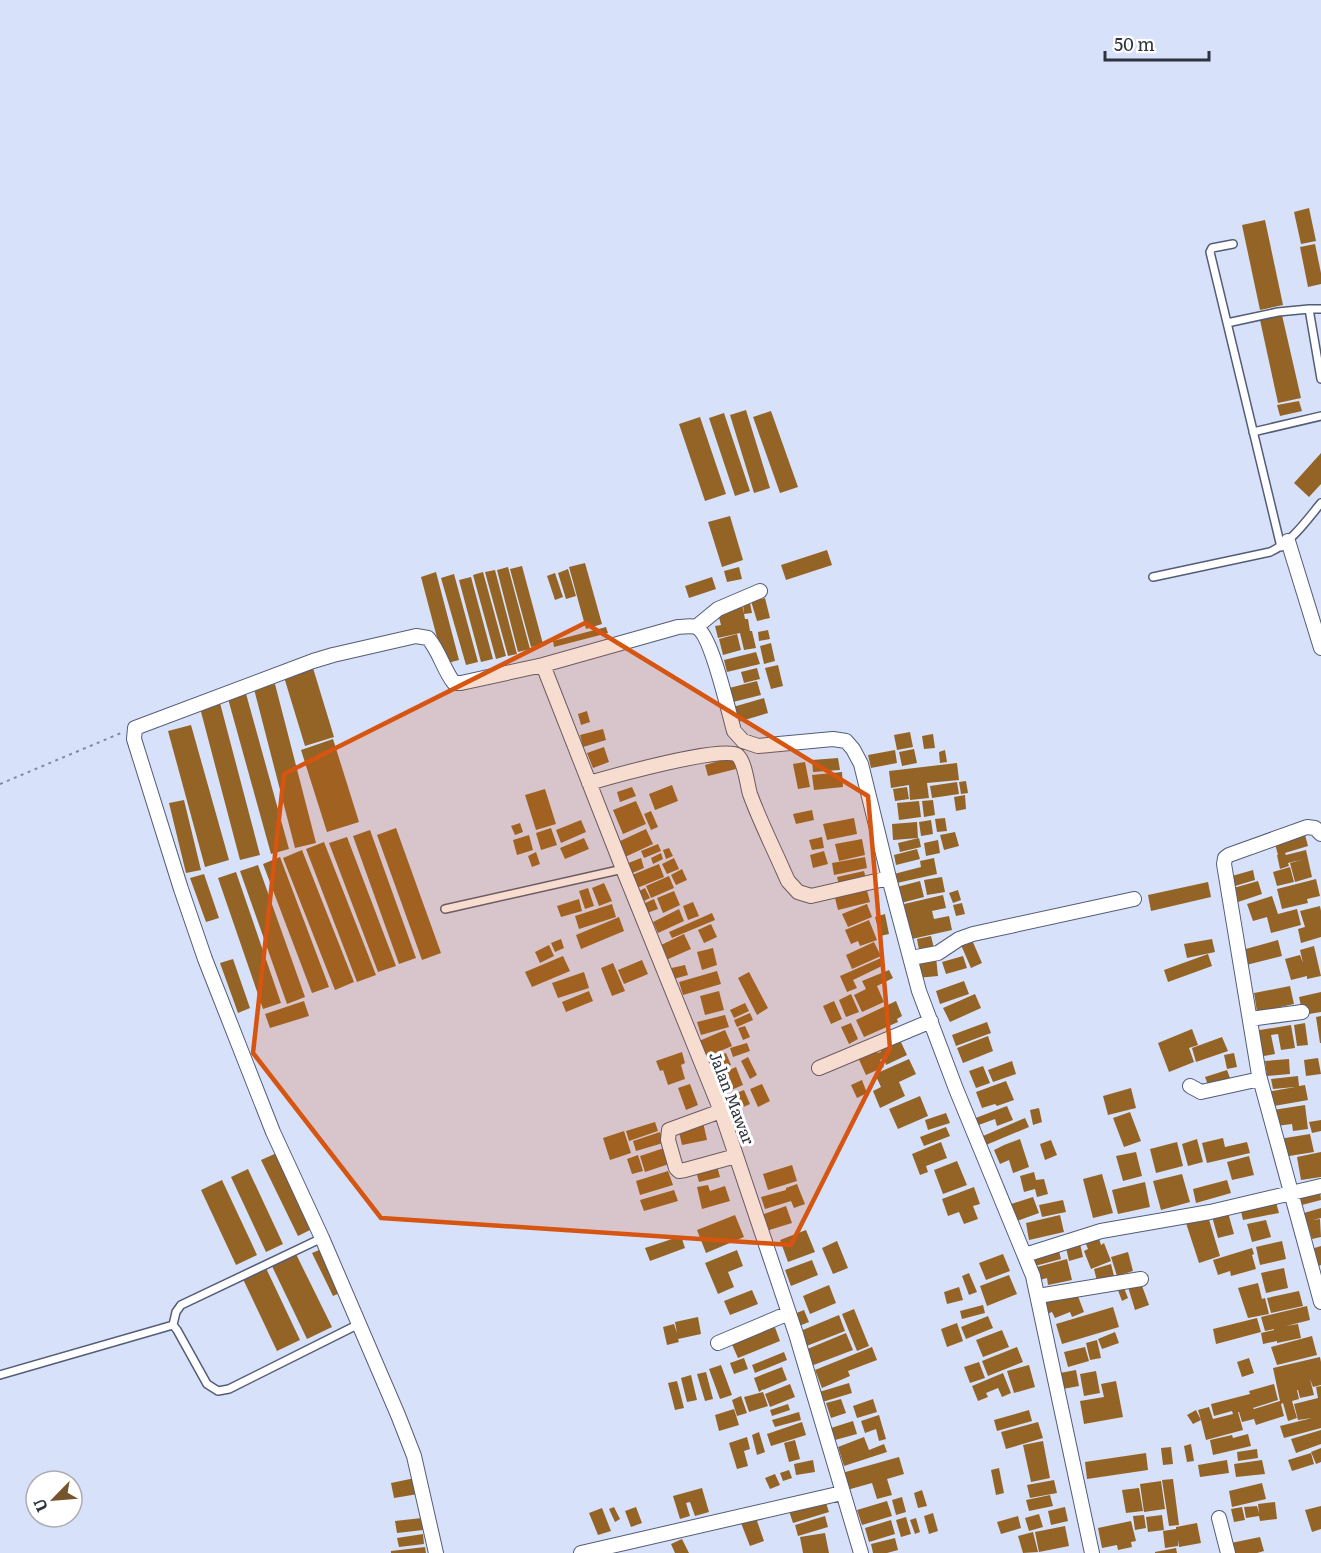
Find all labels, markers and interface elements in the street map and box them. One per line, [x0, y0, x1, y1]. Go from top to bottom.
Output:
scale bar [1105, 24, 1208, 62]
text: 50 m [1114, 30, 1155, 57]
street label: Jalan Mawar [704, 1048, 762, 1148]
north arrow [24, 1469, 84, 1529]
text: U [26, 1495, 53, 1517]

